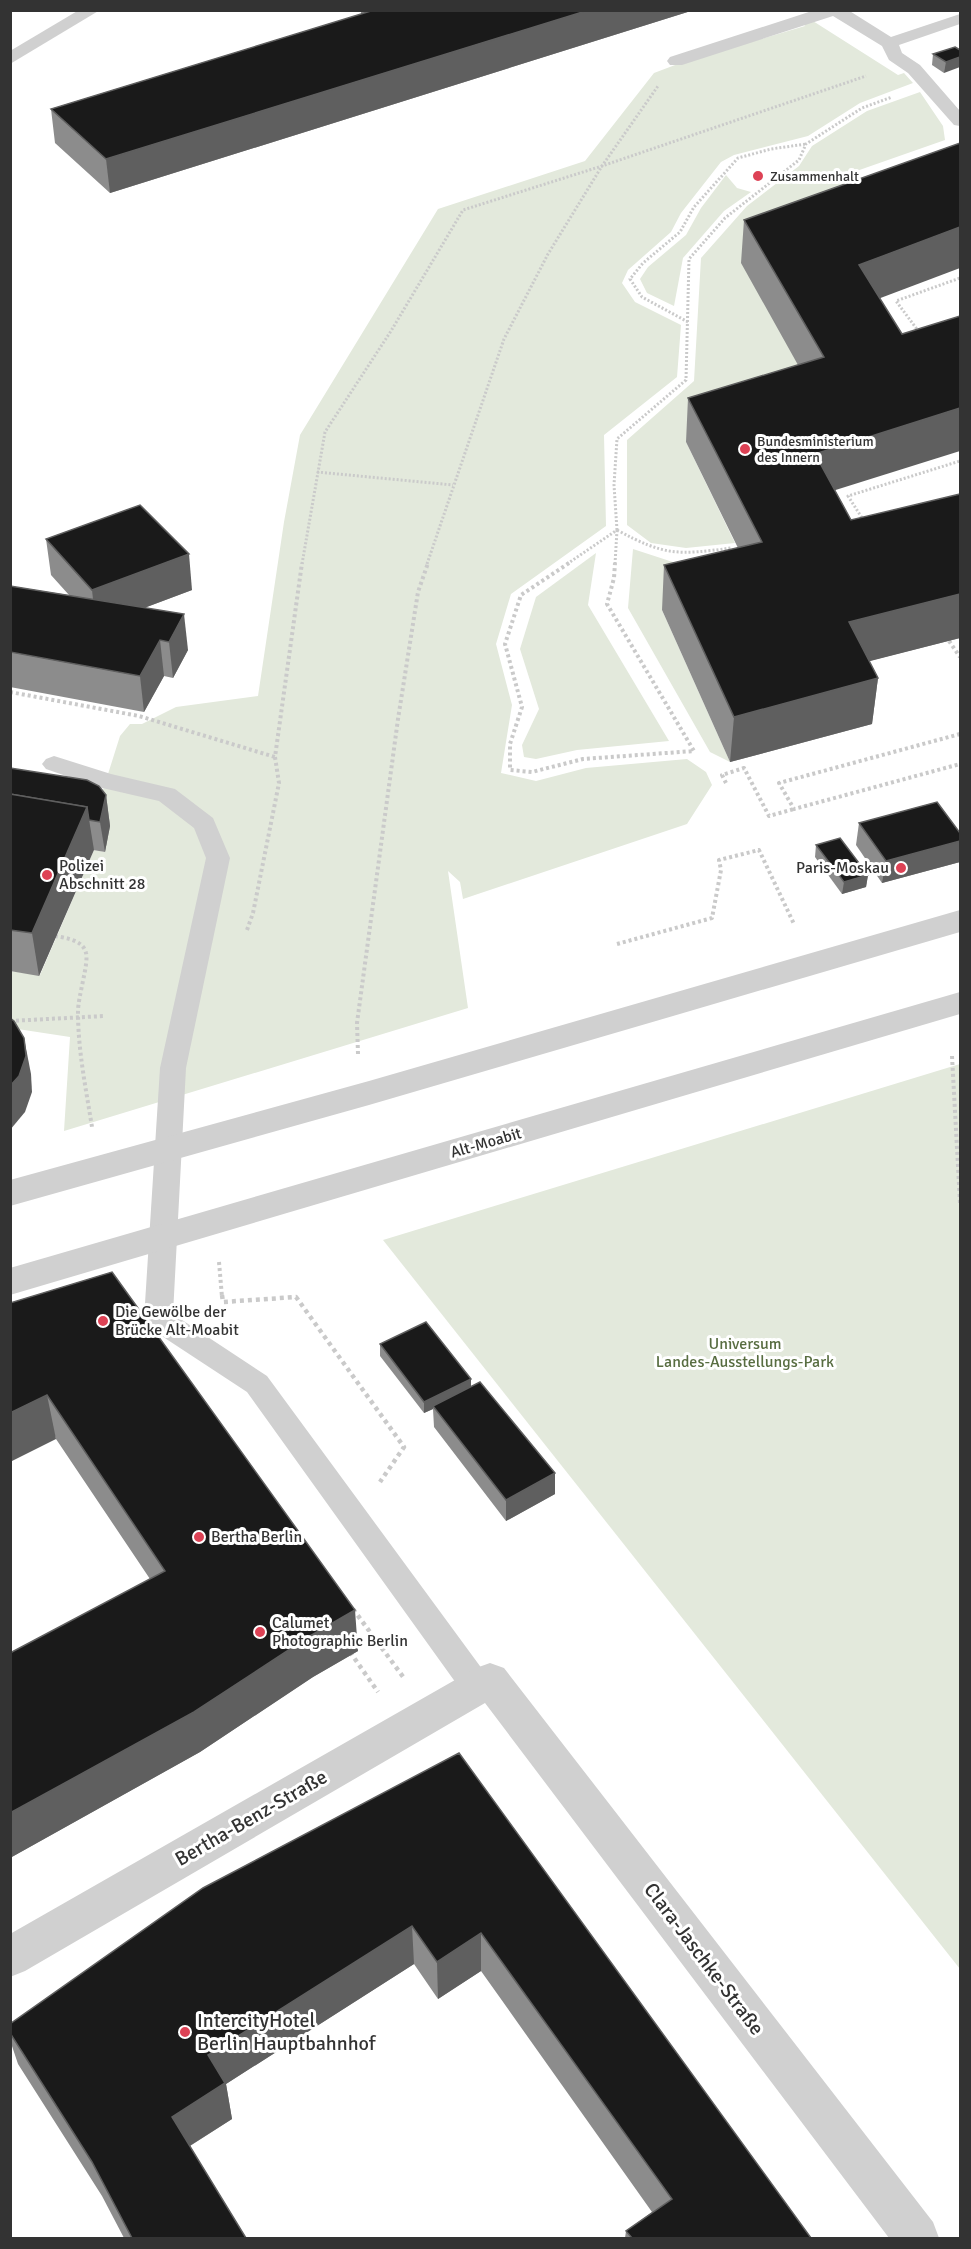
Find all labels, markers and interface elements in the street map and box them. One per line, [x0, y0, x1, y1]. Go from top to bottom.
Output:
place label: Zusammenhalt [770, 168, 859, 185]
marker: Zusammenhalt [751, 169, 765, 183]
place label: Bundesministerium des Innern [757, 433, 874, 466]
marker: Bundesministerium des Innern [738, 442, 752, 456]
place label: Polizei Abschnitt 28 [59, 856, 145, 894]
place label: Paris-Moskau [796, 858, 889, 878]
marker: Paris-Moskau [894, 861, 908, 875]
marker: Polizei Abschnitt 28 [40, 868, 54, 882]
street label: Alt-Moabit [448, 1123, 524, 1163]
place label: Die Gewölbe der Brücke Alt-Moabit [115, 1302, 239, 1340]
marker: Die Gewölbe der Brücke Alt-Moabit [96, 1314, 110, 1328]
park label: Universum Landes-Ausstellungs-Park [656, 1334, 834, 1372]
place label: Bertha Berlin [211, 1527, 302, 1547]
marker: Bertha Berlin [192, 1530, 206, 1544]
place label: Calumet Photographic Berlin [272, 1613, 408, 1651]
marker: Calumet Photographic Berlin [253, 1625, 267, 1639]
street label: Bertha-Benz-Straße [170, 1764, 332, 1872]
street label: Clara-Jaschke-Straße [639, 1878, 769, 2040]
place label: IntercityHotel Berlin Hauptbahnhof [197, 2008, 377, 2056]
marker: IntercityHotel Berlin Hauptbahnhof [178, 2025, 192, 2039]

